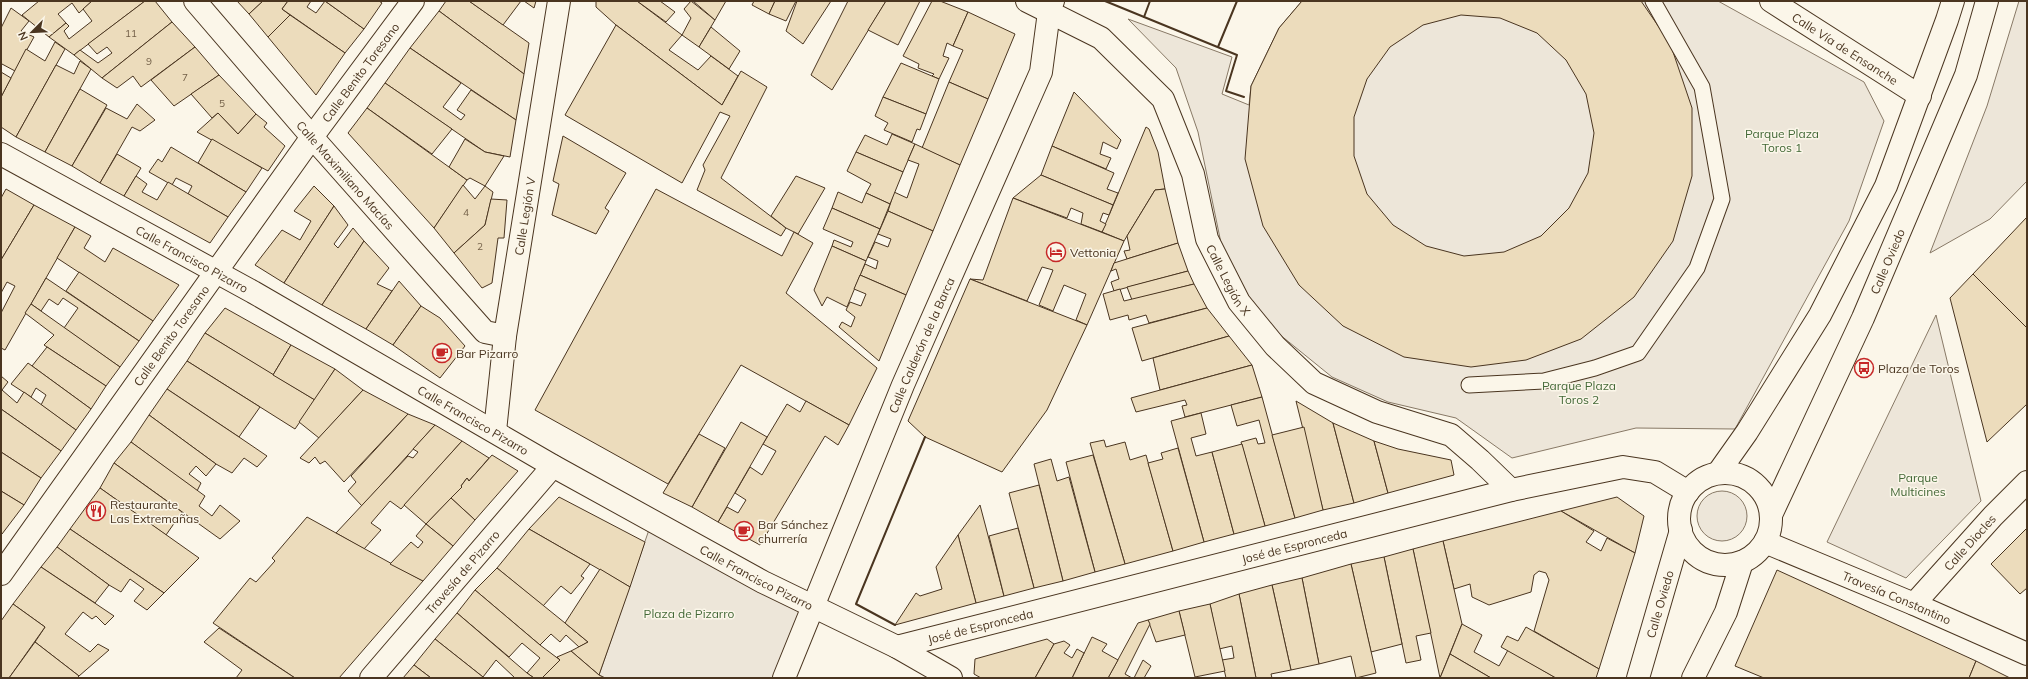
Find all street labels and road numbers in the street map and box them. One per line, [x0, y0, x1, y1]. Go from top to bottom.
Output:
street label: Calle Vía de Ensanche [1789, 9, 1901, 88]
street label: Calle Benito Toresano [318, 19, 402, 125]
street label: Calle Maximiliano Macías [294, 117, 398, 232]
street label: Calle Legión V [511, 175, 538, 256]
street label: Calle Francisco Pizarro [133, 222, 251, 296]
street label: Calle Oviedo [1867, 226, 1908, 296]
street label: Calle Legión X [1203, 242, 1254, 318]
street label: Calle Calderón de la Barca [885, 275, 957, 415]
street label: Calle Benito Toresano [130, 282, 212, 389]
street label: Calle Francisco Pizarro [415, 382, 532, 458]
street label: Calle Diocles [1940, 511, 1999, 574]
street label: José de Espronceda [1240, 525, 1349, 566]
street label: Travesía de Pizarro [422, 526, 503, 617]
street label: Calle Francisco Pizarro [697, 541, 816, 613]
street label: Calle Oviedo [1643, 568, 1676, 640]
street label: Travesía Constantino [1840, 568, 1954, 627]
street label: José de Espronceda [926, 605, 1035, 646]

